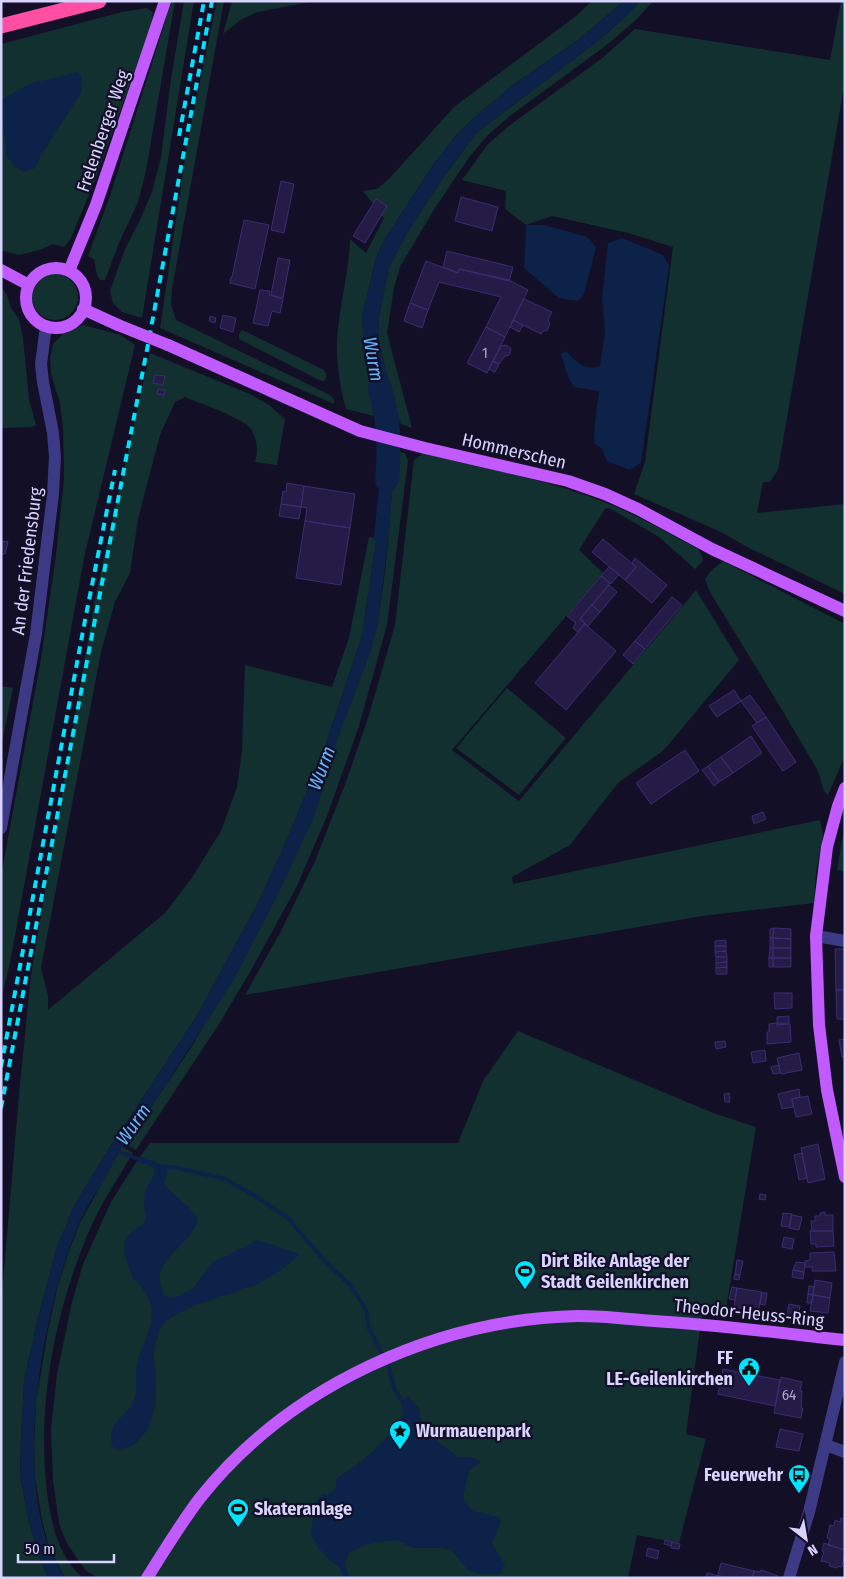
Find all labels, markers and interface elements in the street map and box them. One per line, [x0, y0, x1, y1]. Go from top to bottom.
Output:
street label: Frelenberger Weg [72, 67, 134, 195]
water label: Wurm [358, 335, 389, 383]
house number: 1 [482, 344, 488, 362]
street label: Hommerschen [460, 428, 568, 474]
street label: An der Friedensburg [7, 485, 47, 636]
water label: Wurm [303, 743, 340, 793]
water label: Wurm [111, 1099, 156, 1149]
place label: Dirt Bike Anlage der Stadt Geilenkirchen [541, 1250, 690, 1293]
sports icon: Dirt Bike Anlage der Stadt Geilenkirchen [513, 1259, 537, 1290]
street label: Theodor-Heuss-Ring [673, 1294, 826, 1332]
place label: FF LE-Geilenkirchen [606, 1347, 733, 1390]
public building icon: FF LE-Geilenkirchen [737, 1356, 761, 1387]
house number: 64 [782, 1386, 796, 1404]
place icon: Wurmauenpark [388, 1419, 412, 1450]
place label: Wurmauenpark [416, 1420, 531, 1442]
bus stop icon: Feuerwehr [787, 1463, 811, 1494]
place label: Feuerwehr [704, 1464, 783, 1486]
sports icon: Skateranlage [226, 1497, 250, 1528]
place label: Skateranlage [254, 1498, 352, 1520]
north arrow [781, 1514, 831, 1564]
scale bar [18, 1532, 114, 1564]
text: 50 m [25, 1540, 55, 1558]
text: N [804, 1540, 820, 1559]

